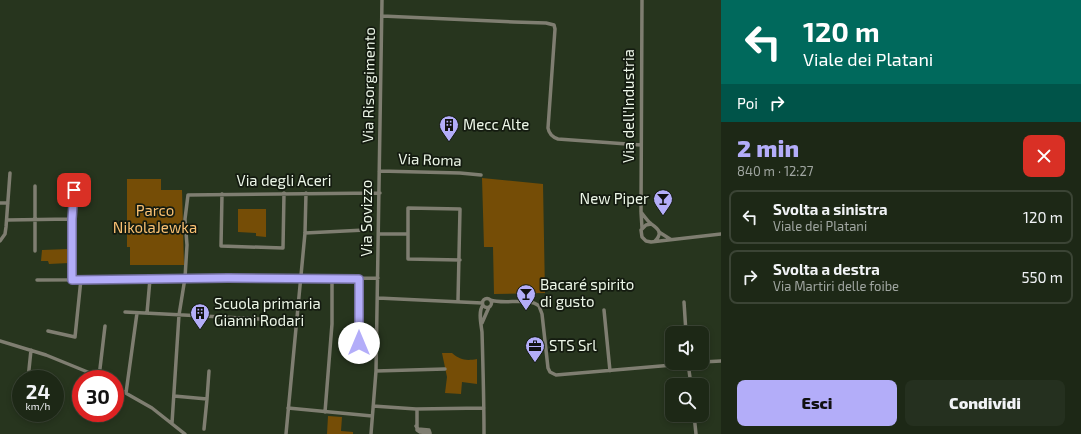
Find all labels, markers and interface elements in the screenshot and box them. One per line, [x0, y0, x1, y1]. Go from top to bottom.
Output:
text: 120 m [803, 14, 880, 48]
icon: left [737, 16, 789, 68]
street label: Via Risorgimento [358, 27, 378, 143]
text: Viale dei Platani [803, 48, 933, 70]
street label: Via dell'Industria [619, 49, 637, 163]
icon: right [766, 92, 788, 114]
text: Poi [737, 94, 758, 112]
building icon: Mecc Alte [438, 114, 460, 142]
place label: Mecc Alte [463, 115, 529, 133]
text: 2 min [737, 133, 799, 162]
button: close [1023, 135, 1065, 177]
street label: Via Roma [398, 149, 462, 169]
text: 840 m · 12:27 [737, 163, 813, 179]
street label: Via degli Aceri [237, 171, 331, 189]
pin [57, 173, 91, 207]
icon: arrive [63, 179, 85, 201]
street label: Via Sovizzo [357, 180, 375, 256]
bar icon: New Piper [652, 188, 674, 216]
place label: New Piper [580, 189, 649, 207]
text: Svolta a sinistra [773, 200, 888, 218]
park label: Parco NikolaJewka [113, 201, 197, 236]
icon: left [739, 206, 761, 228]
text: 120 m [1023, 208, 1063, 226]
text: Viale dei Platani [773, 218, 867, 234]
text: Svolta a destra [773, 260, 880, 278]
icon: right [739, 266, 761, 288]
text: 550 m [1021, 268, 1063, 286]
place label: Bacaré spirito di gusto [540, 275, 634, 310]
text: Via Martiri delle foibe [773, 278, 899, 294]
bar icon: Bacaré spirito di gusto [515, 283, 537, 311]
place label: Scuola primaria Gianni Rodari [214, 294, 321, 329]
building icon: Scuola primaria Gianni Rodari [189, 302, 211, 330]
position arrow [338, 322, 380, 364]
map controls [665, 326, 709, 422]
button: sound [665, 326, 709, 370]
office icon: STS Srl [524, 335, 546, 363]
place label: STS Srl [549, 336, 597, 354]
speed limit sign: 30 [72, 370, 124, 422]
button: search [665, 378, 709, 422]
text: 24 [26, 379, 50, 403]
button: Esci [737, 380, 897, 426]
button: Condividi [905, 380, 1065, 426]
text: km/h [26, 400, 50, 412]

